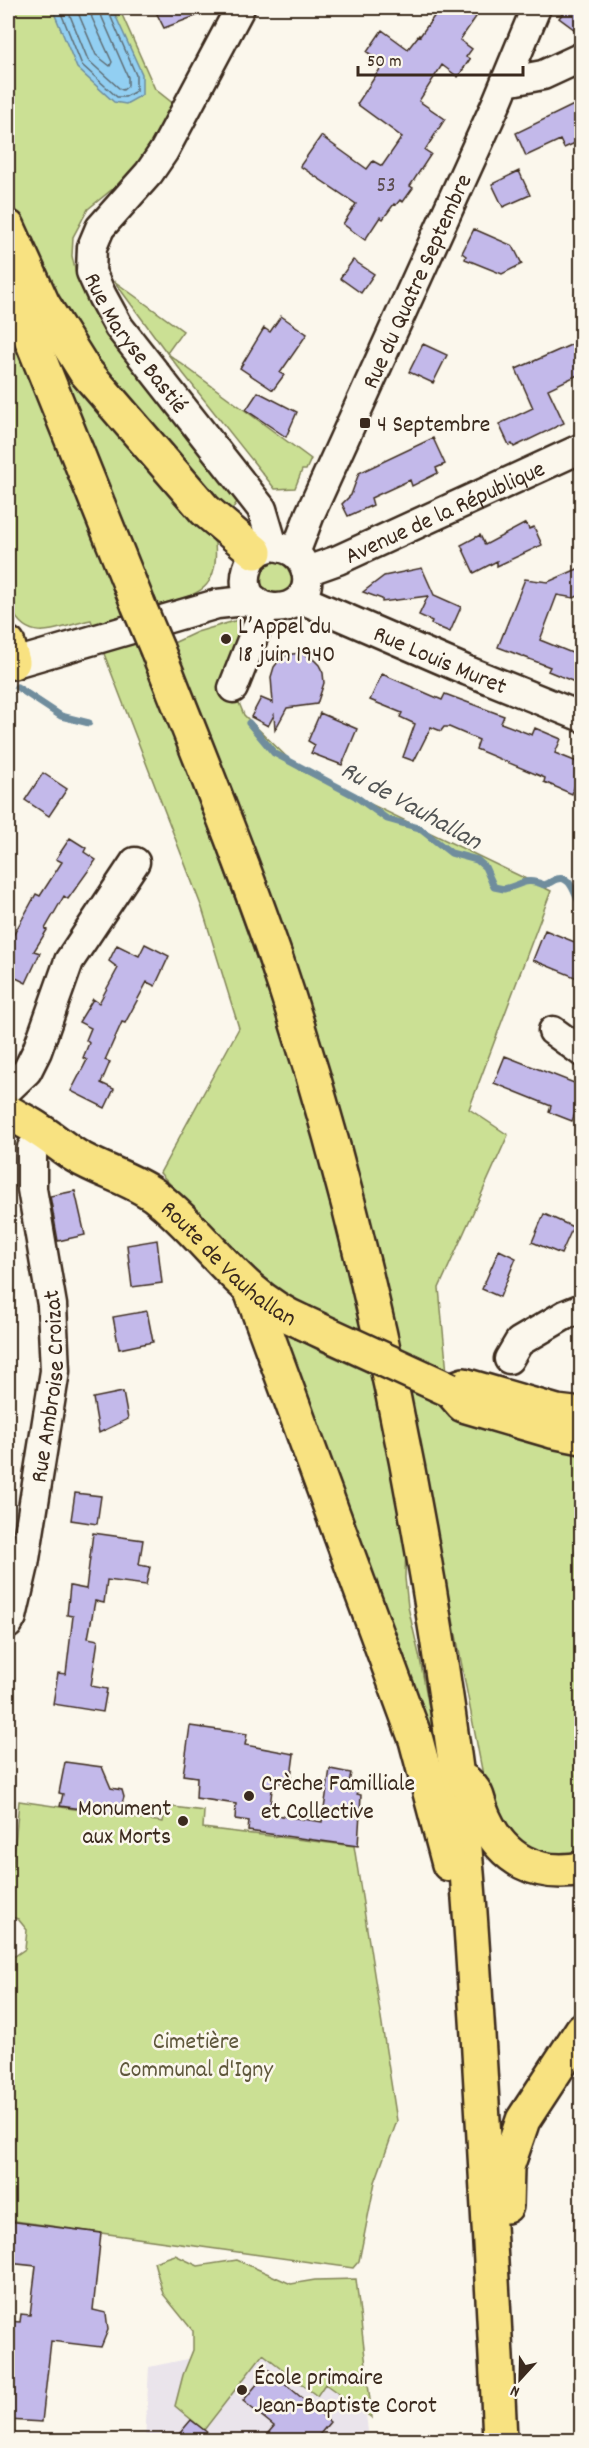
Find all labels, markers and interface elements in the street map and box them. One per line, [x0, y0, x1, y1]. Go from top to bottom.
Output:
scale bar [358, 39, 523, 77]
text: 50 m [367, 50, 402, 75]
street label: Rue du Quatre Septembre [355, 169, 482, 395]
house number: 53 [376, 172, 396, 202]
street label: Rue Maryse Bastié [74, 268, 195, 422]
place label: 4 Septembre [377, 409, 490, 443]
marker: 4 Septembre [358, 416, 372, 430]
street label: Avenue de la République [340, 453, 551, 575]
place label: L’Appel du 18 juin 1940 [238, 611, 335, 673]
street label: Rue Louis Muret [368, 618, 511, 705]
marker: L’Appel du 18 juin 1940 [219, 632, 233, 646]
water label: Ru de Vauhallan [333, 753, 488, 862]
street label: Route de Vauhallan [152, 1194, 301, 1337]
street label: Rue Ambroise Croizat [23, 1287, 75, 1485]
place label: Crèche Familliale et Collective [261, 1768, 415, 1830]
marker: Crèche Familliale et Collective [242, 1789, 256, 1803]
place label: Monument aux Morts [78, 1793, 171, 1855]
marker: Monument aux Morts [176, 1814, 190, 1828]
park label: Cimetière Communal d'Igny [119, 2026, 274, 2088]
north arrow [490, 2349, 550, 2409]
place label: École primaire Jean-Baptiste Corot [254, 2362, 437, 2424]
text: N [507, 2378, 523, 2403]
marker: École primaire Jean-Baptiste Corot [235, 2383, 249, 2397]

